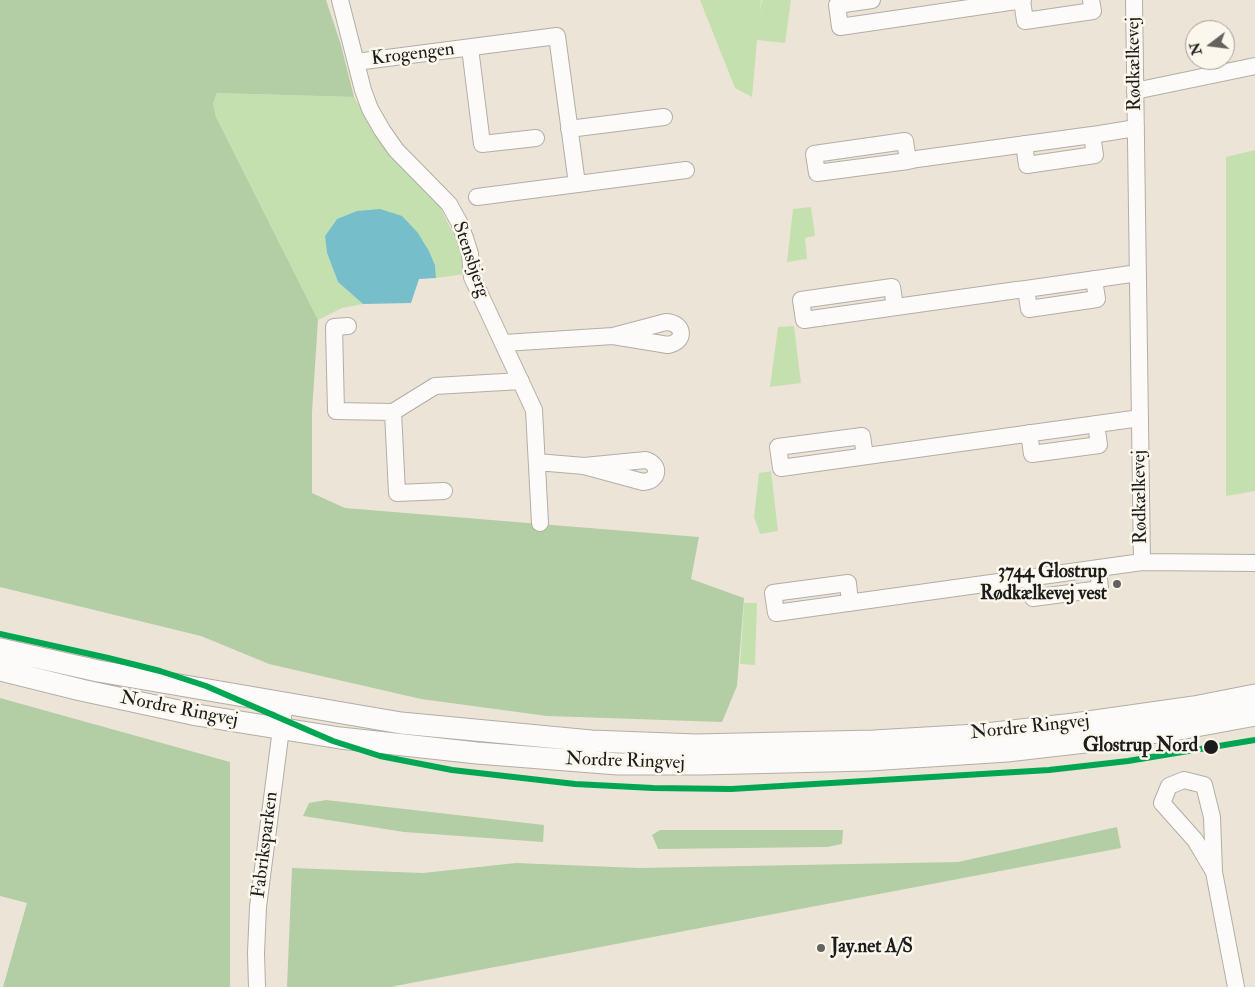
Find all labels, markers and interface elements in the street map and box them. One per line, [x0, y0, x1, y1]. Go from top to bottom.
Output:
street label: Rødkælkevej [1123, 17, 1147, 111]
north arrow [1185, 20, 1235, 70]
street label: Krogengen [370, 39, 456, 71]
text: N [1186, 41, 1206, 57]
street label: Stensbjerg [446, 219, 494, 301]
street label: Rødkælkevej [1129, 450, 1153, 544]
place label: 3744 Glostrup Rødkælkevej vest [980, 562, 1107, 606]
marker: 3744 Glostrup Rødkælkevej vest [1111, 578, 1123, 590]
street label: Nordre Ringvej [118, 687, 240, 733]
street label: Nordre Ringvej [969, 710, 1091, 746]
place label: Glostrup Nord [1083, 736, 1198, 758]
marker: Glostrup Nord [1202, 738, 1220, 756]
street label: Nordre Ringvej [565, 749, 685, 775]
street label: Fabriksparken [248, 790, 284, 900]
place label: Jay.net A/S [831, 937, 913, 959]
marker: Jay.net A/S [815, 942, 827, 954]

